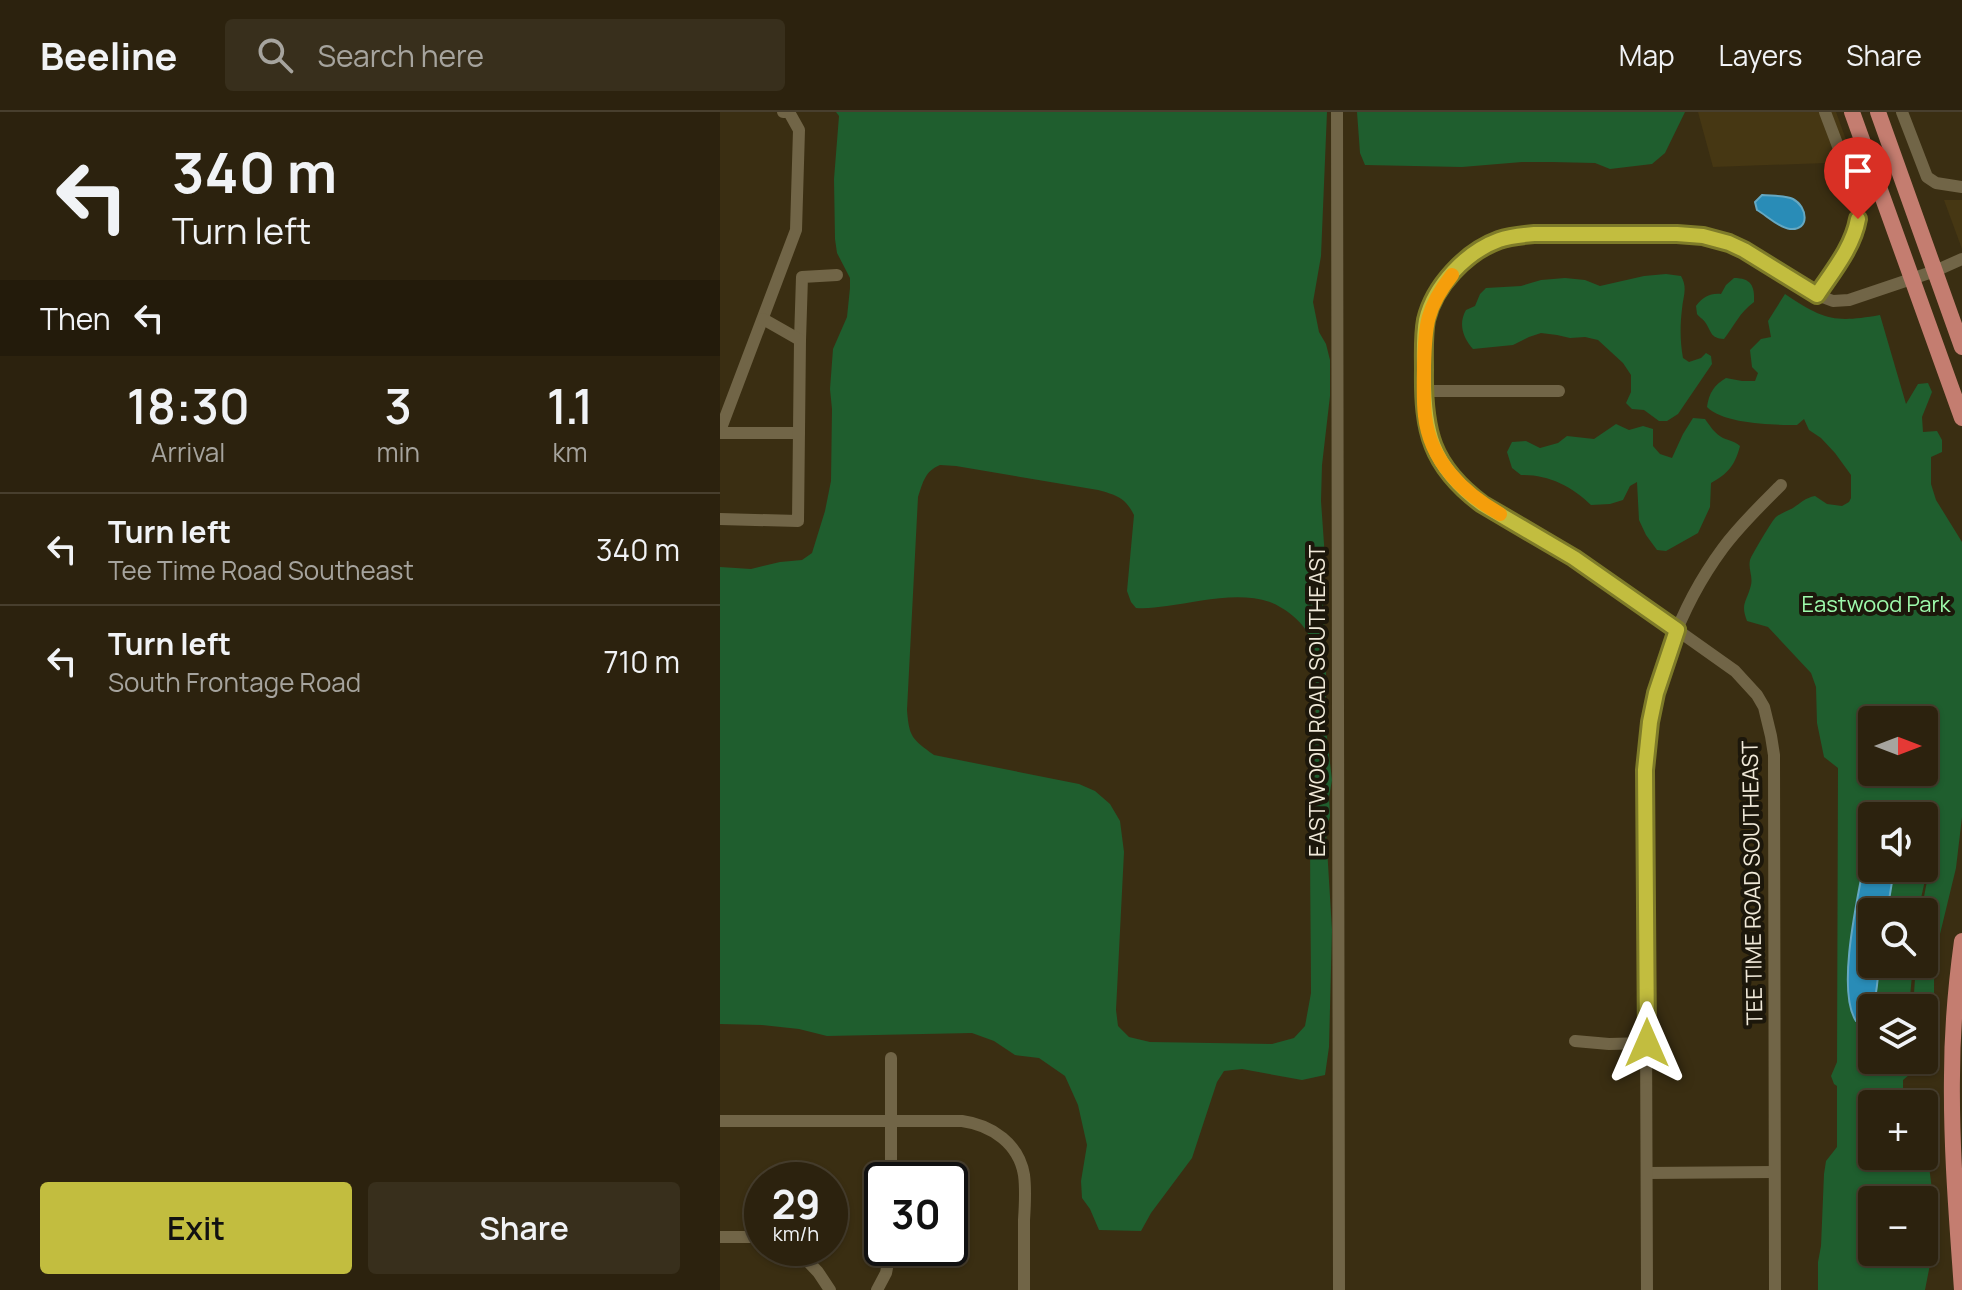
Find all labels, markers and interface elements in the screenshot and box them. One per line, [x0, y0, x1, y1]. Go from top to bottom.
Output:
search box [225, 19, 785, 91]
text: Beeline [40, 29, 177, 81]
icon: search [253, 33, 297, 77]
text: Search here [317, 35, 484, 76]
text: Map [1619, 36, 1675, 74]
text: Layers [1719, 36, 1802, 74]
text: Share [1846, 36, 1922, 74]
text: 340 m [172, 133, 337, 210]
pin [1824, 137, 1892, 219]
icon: left [40, 144, 144, 248]
icon: arrive [1836, 149, 1880, 193]
text: Turn left [172, 206, 311, 255]
icon: left [127, 296, 171, 340]
text: Then [40, 298, 111, 339]
text: 18:30 [127, 373, 250, 438]
text: 3 [385, 373, 412, 438]
text: 1.1 [547, 373, 593, 438]
text: Arrival [151, 434, 225, 470]
text: min [376, 434, 420, 470]
text: km [553, 434, 587, 470]
text: Turn left [108, 511, 231, 552]
icon: left [40, 527, 84, 571]
text: 340 m [596, 529, 680, 570]
street label: EASTWOOD ROAD SOUTHEAST [1302, 545, 1332, 857]
text: Tee Time Road Southeast [108, 552, 414, 588]
park label: Eastwood Park [1802, 589, 1952, 619]
text: Turn left [108, 623, 231, 664]
icon: left [40, 639, 84, 683]
text: 710 m [603, 641, 680, 682]
text: South Frontage Road [108, 664, 361, 700]
north arrow [1858, 706, 1938, 786]
map controls [1858, 706, 1938, 1266]
street label: TEE TIME ROAD SOUTHEAST [1735, 740, 1769, 1026]
button: sound [1858, 802, 1938, 882]
button: search [1858, 898, 1938, 978]
button: layers [1858, 994, 1938, 1074]
position arrow [1605, 1001, 1689, 1085]
button: + [1858, 1090, 1938, 1170]
speed limit sign: 30 [864, 1162, 968, 1266]
text: 29 [772, 1176, 820, 1231]
button: Exit [40, 1182, 352, 1274]
button: Share [368, 1182, 680, 1274]
button: − [1858, 1186, 1938, 1266]
text: km/h [773, 1220, 819, 1247]

